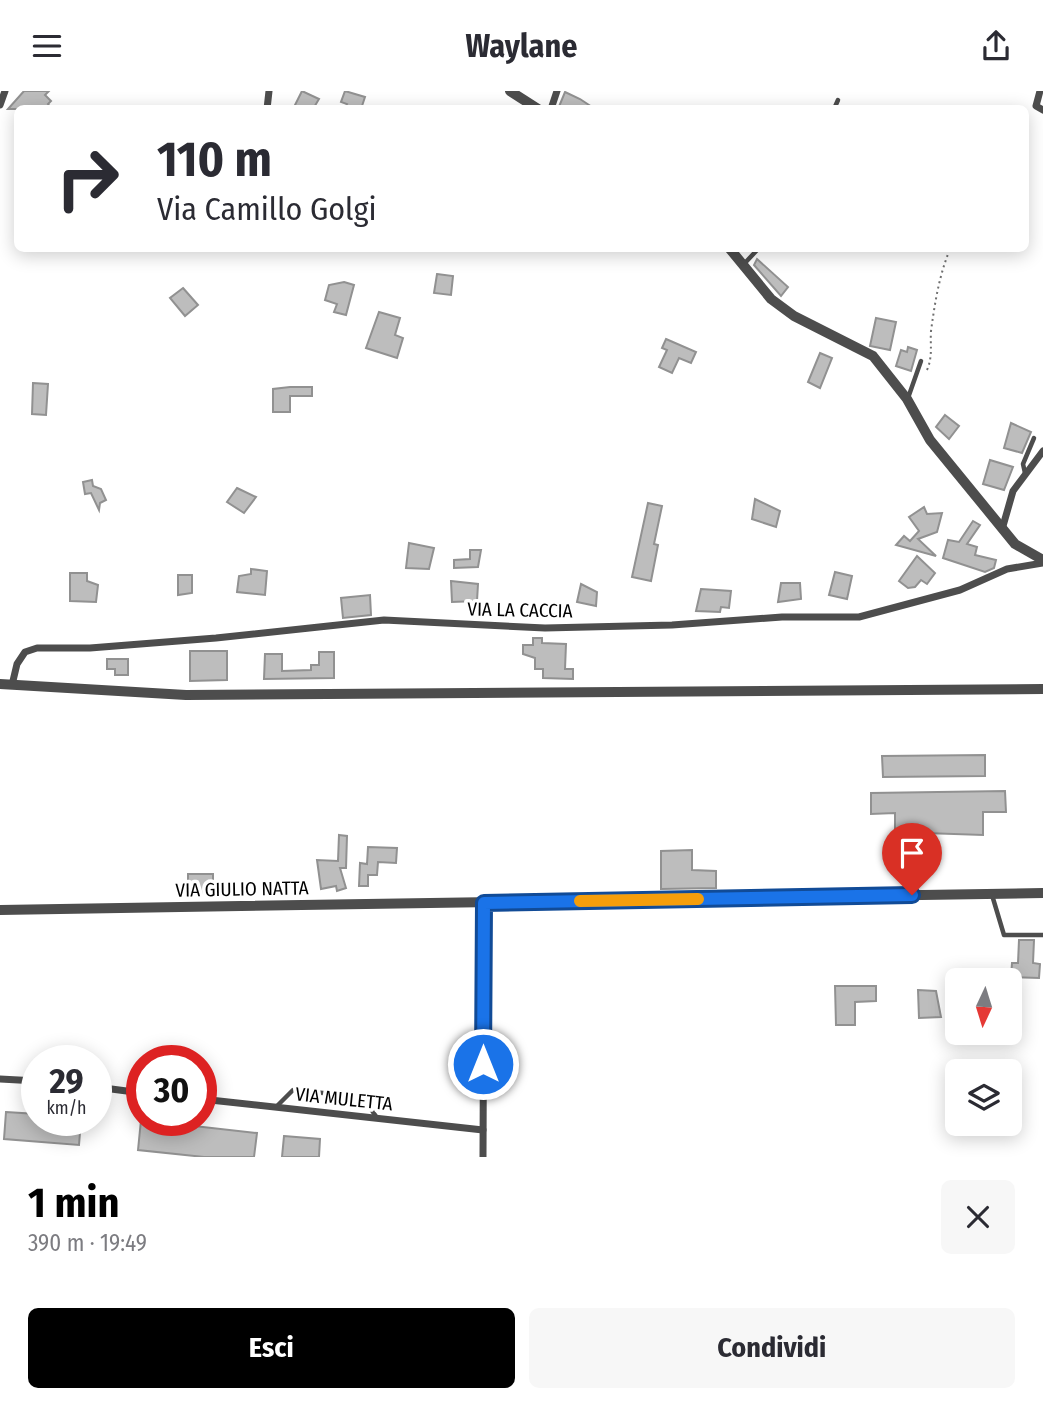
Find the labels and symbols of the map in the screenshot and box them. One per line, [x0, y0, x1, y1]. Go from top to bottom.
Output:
street label: VIA LA CACCIA [467, 598, 573, 622]
pin [882, 823, 942, 895]
street label: VIA GIULIO NATTA [175, 876, 309, 902]
north arrow [945, 968, 1022, 1045]
position arrow [446, 1027, 520, 1101]
speed limit sign: 30 [126, 1045, 217, 1136]
street label: VIA MULETTA [294, 1082, 394, 1116]

